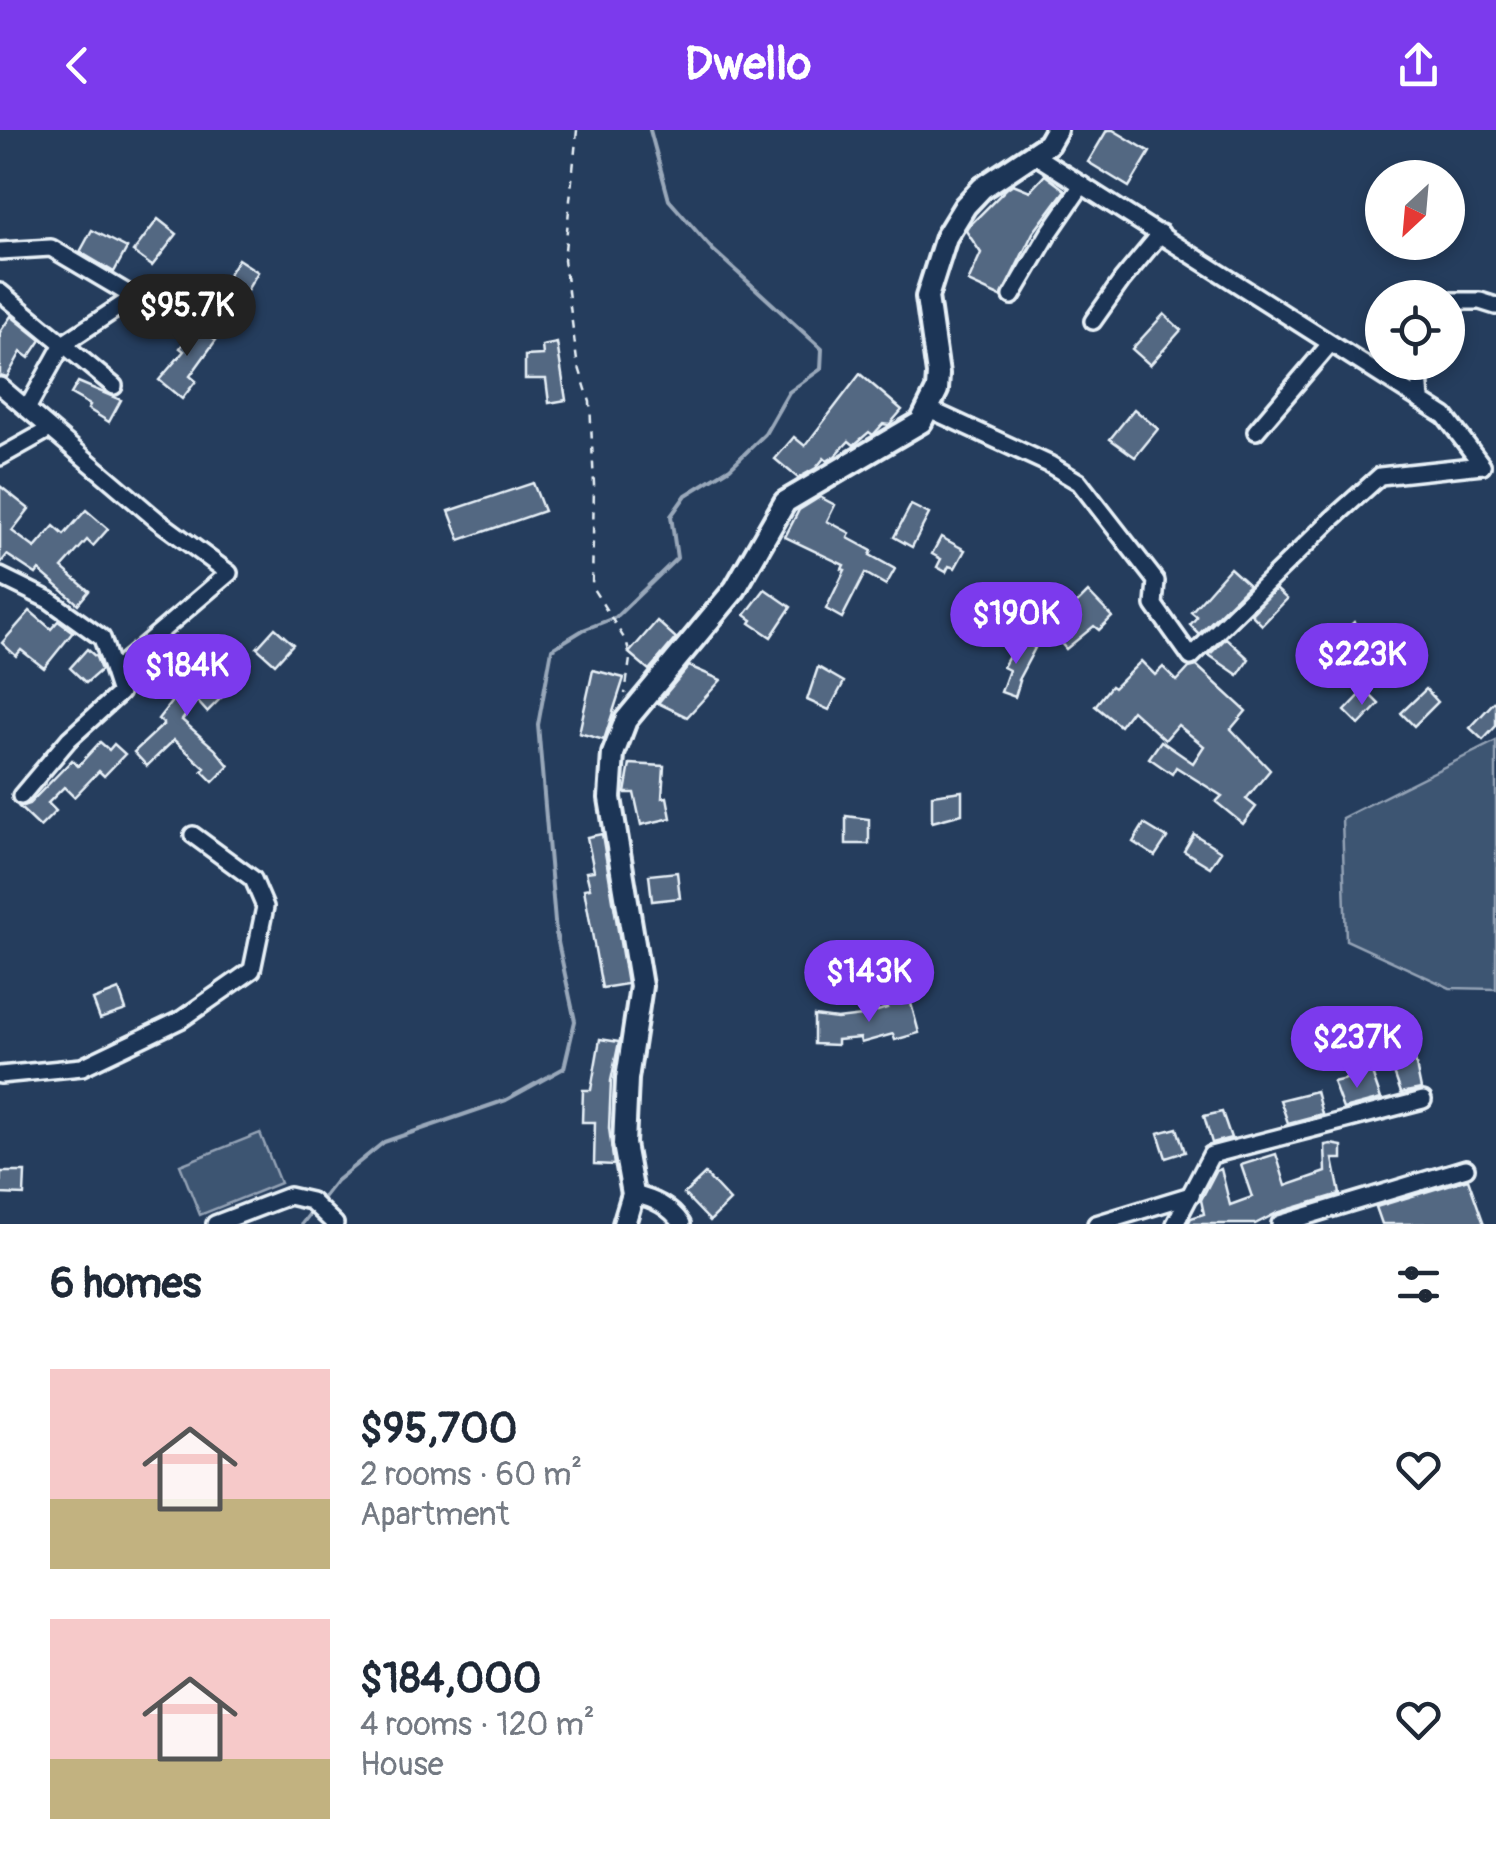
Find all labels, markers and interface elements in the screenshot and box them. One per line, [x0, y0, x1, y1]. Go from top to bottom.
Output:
text: Dwello [685, 37, 811, 93]
icon: back [50, 38, 105, 93]
icon: share [1391, 38, 1446, 93]
north arrow [1365, 160, 1465, 260]
map controls [1365, 160, 1465, 380]
pin: $95.7K [106, 274, 268, 359]
button: locate [1365, 280, 1465, 380]
text: $95.7K [140, 286, 234, 326]
pin: $190K [946, 582, 1086, 667]
text: $190K [972, 594, 1060, 634]
pin: $223K [1292, 623, 1432, 708]
pin: $184K [117, 634, 257, 719]
text: $223K [1317, 635, 1407, 675]
text: $184K [145, 646, 229, 686]
pin: $143K [799, 940, 939, 1025]
text: $143K [826, 952, 912, 992]
pin: $237K [1287, 1006, 1427, 1091]
text: $237K [1313, 1018, 1401, 1058]
icon: filters [1391, 1257, 1446, 1312]
text: 6 homes [50, 1258, 201, 1310]
text: $95,700 [360, 1403, 517, 1455]
icon: home [130, 1409, 250, 1529]
icon: heart [1391, 1442, 1446, 1497]
text: 2 rooms · 60 m² [360, 1455, 582, 1495]
text: Apartment [360, 1495, 509, 1535]
text: $184,000 [360, 1653, 541, 1705]
icon: home [130, 1659, 250, 1779]
icon: heart [1391, 1692, 1446, 1747]
text: 4 rooms · 120 m² [360, 1705, 595, 1745]
text: House [360, 1745, 444, 1785]

